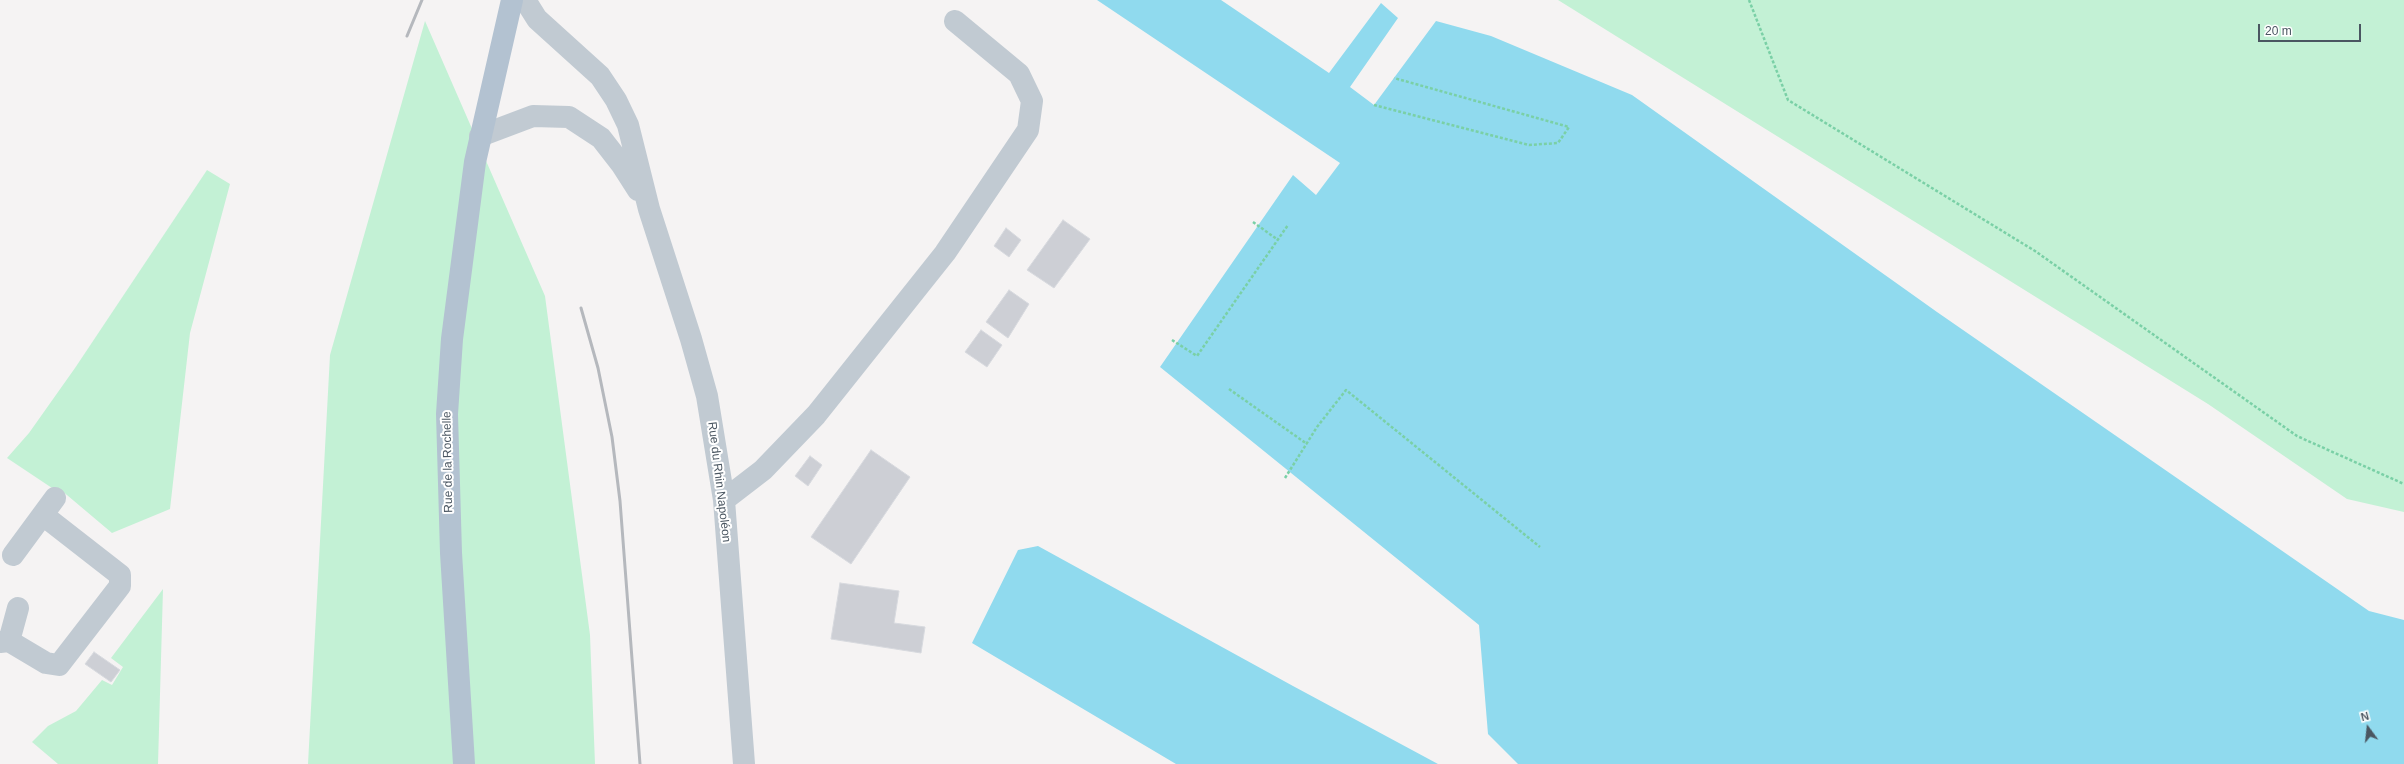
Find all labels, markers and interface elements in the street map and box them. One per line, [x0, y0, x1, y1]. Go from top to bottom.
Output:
scale bar [2260, 16, 2363, 42]
text: 20 m [2265, 24, 2292, 38]
street label: Rue de la Rochelle [440, 411, 456, 513]
street label: Rue du Rhin Napoléon [704, 421, 734, 543]
north arrow [2348, 708, 2388, 748]
text: N [2359, 710, 2370, 723]

